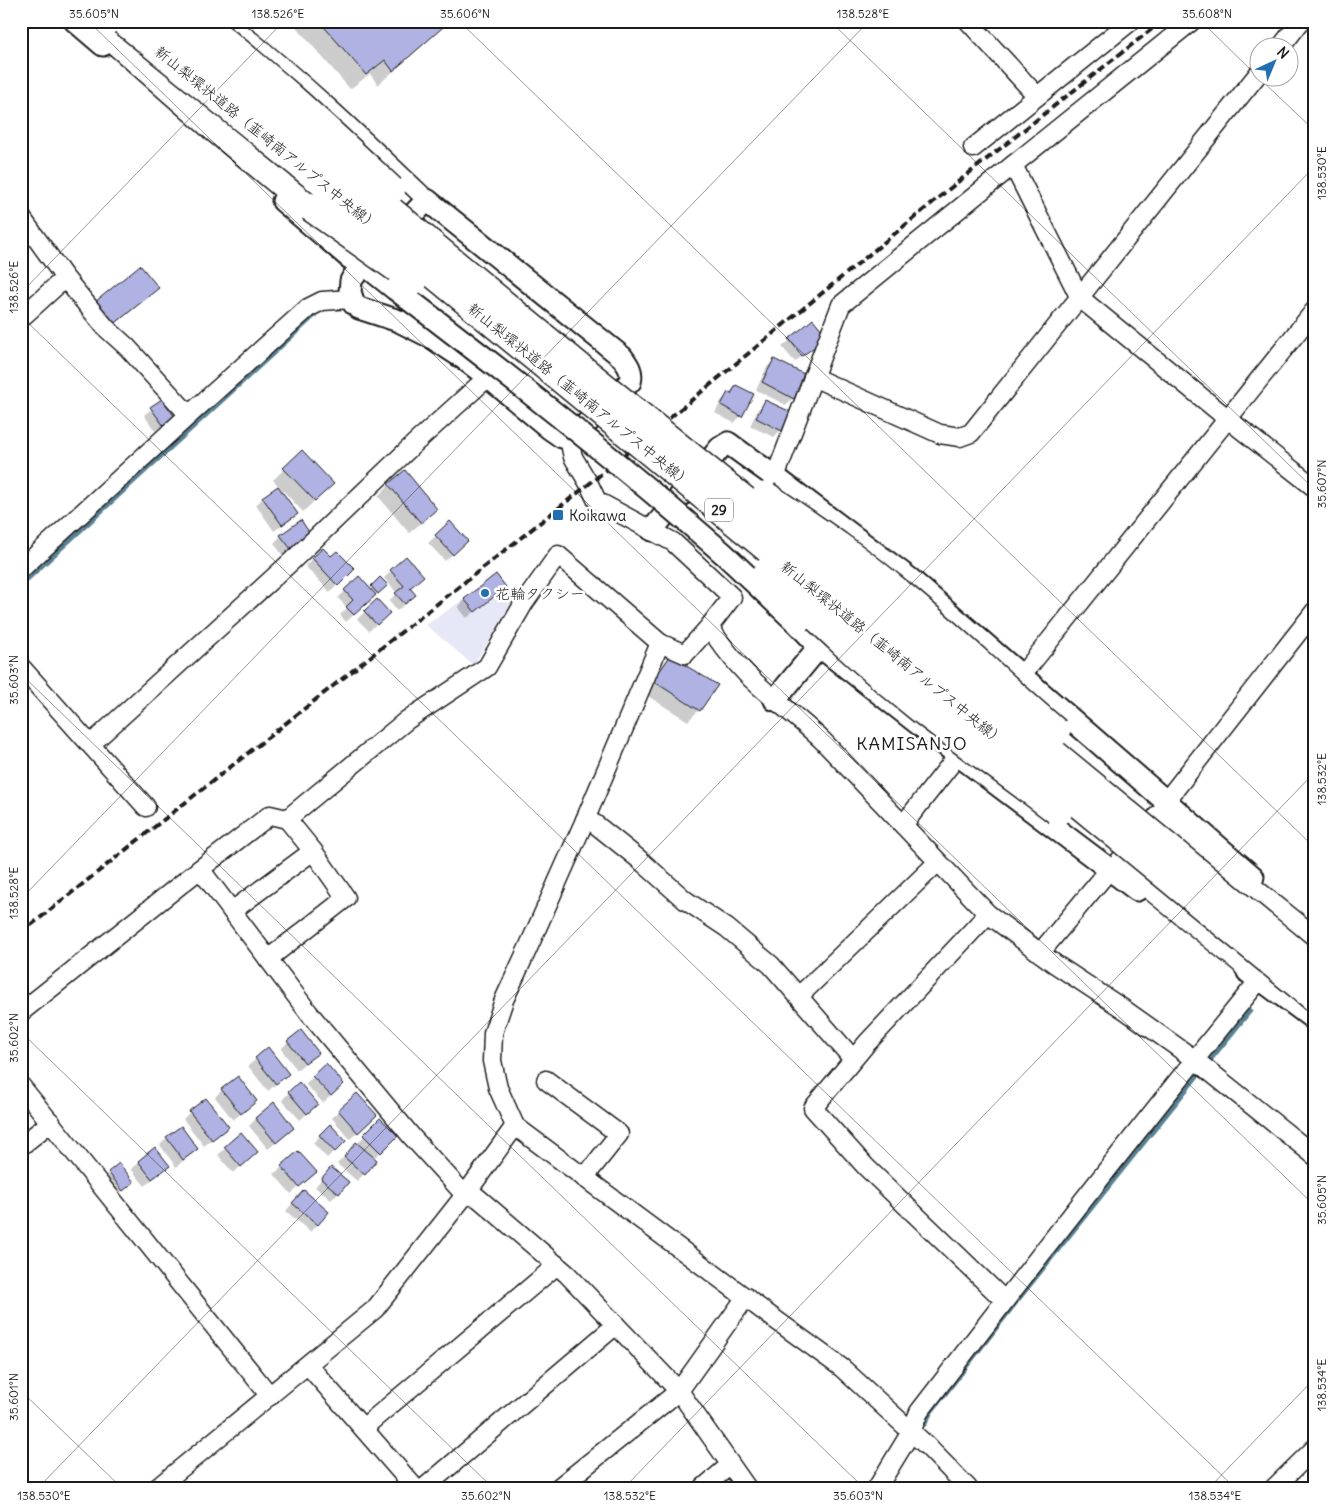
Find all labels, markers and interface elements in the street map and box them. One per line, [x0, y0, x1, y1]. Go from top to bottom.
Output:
text: 35.605°N [69, 6, 119, 21]
text: 138.526°E [252, 6, 304, 21]
text: 35.606°N [440, 6, 490, 21]
text: 138.528°E [837, 6, 889, 21]
text: 35.608°N [1182, 6, 1232, 21]
north arrow [1248, 38, 1298, 88]
street label: 新山梨環状道路（韮崎南アルプス中央線） [151, 41, 383, 235]
text: N [1273, 43, 1293, 62]
text: 138.530°E [1314, 146, 1329, 200]
text: 138.526°E [6, 261, 21, 313]
street label: 新山梨環状道路（韮崎南アルプス中央線） [464, 298, 696, 492]
text: 35.607°N [1314, 459, 1329, 509]
road number: 29 [705, 498, 733, 522]
place label: Koikawa [569, 506, 627, 525]
marker: Koikawa [551, 508, 565, 522]
street label: 新山梨環状道路（韮崎南アルプス中央線） [777, 556, 1009, 750]
place label: 花輪タクシー [495, 584, 585, 603]
marker: 花輪タクシー [479, 587, 491, 599]
text: 35.603°N [6, 655, 21, 705]
district label: KAMISANJO [856, 732, 968, 755]
text: 138.532°E [1314, 753, 1329, 805]
text: 138.528°E [6, 867, 21, 919]
text: 35.602°N [6, 1013, 21, 1063]
text: 35.605°N [1314, 1175, 1329, 1225]
text: 138.534°E [1314, 1359, 1329, 1411]
text: 35.601°N [6, 1373, 21, 1421]
text: 138.530°E [17, 1488, 71, 1503]
text: 35.602°N [461, 1488, 511, 1503]
text: 138.532°E [604, 1488, 656, 1503]
text: 35.603°N [833, 1488, 883, 1503]
text: 138.534°E [1189, 1488, 1241, 1503]

